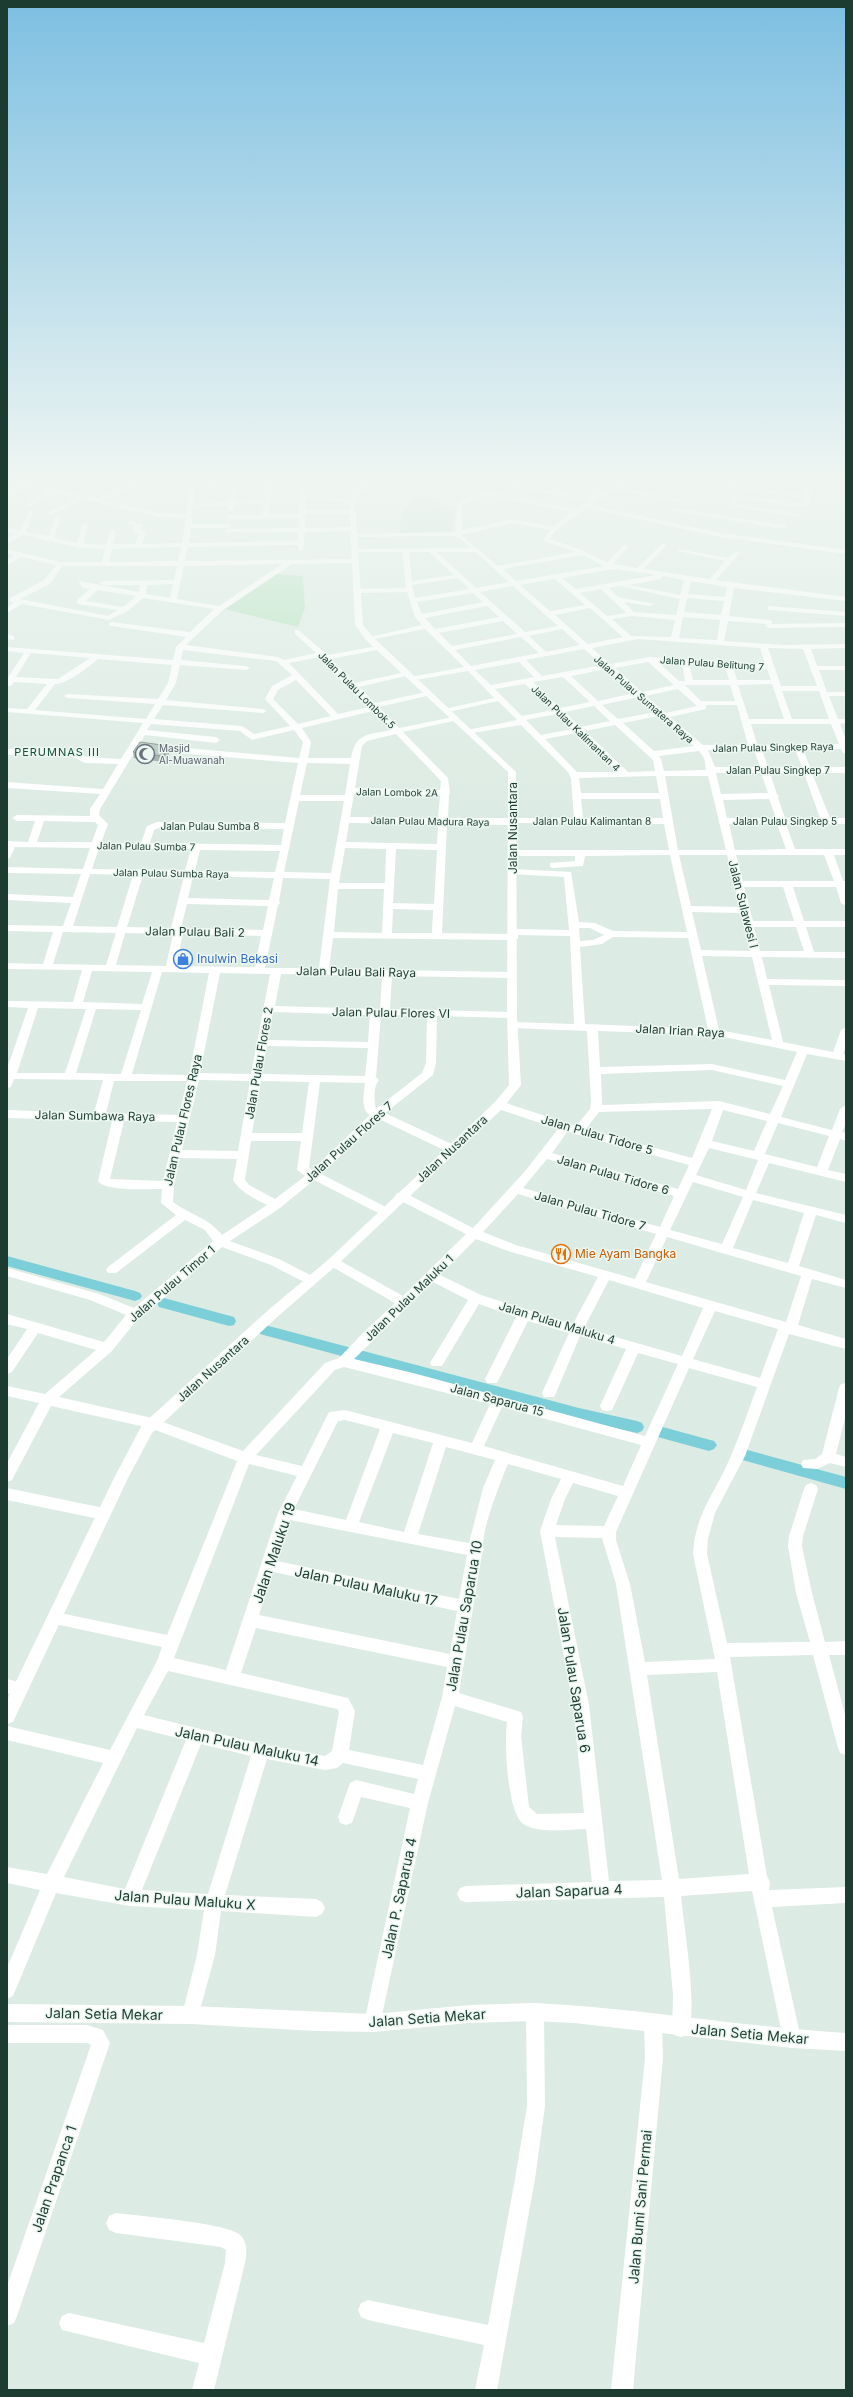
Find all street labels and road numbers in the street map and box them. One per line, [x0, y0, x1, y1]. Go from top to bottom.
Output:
street label: Jalan Pulau Lombok.5 [316, 649, 398, 731]
street label: Jalan Pulau Sumatera Raya [592, 652, 696, 746]
street label: Jalan Pulau Belitung 7 [660, 653, 765, 673]
street label: Jalan Pulau Kalimantan 4 [529, 682, 623, 774]
street label: Jalan Pulau Singkep Raya [712, 740, 834, 754]
street label: Jalan Pulau Singkep 7 [726, 764, 830, 776]
street label: Jalan Nusantara [505, 782, 520, 874]
street label: Jalan Lombok 2A [356, 785, 438, 799]
street label: Jalan Pulau Madura Raya [370, 814, 490, 828]
street label: Jalan Pulau Kalimantan 8 [533, 815, 651, 827]
street label: Jalan Pulau Singkep 5 [733, 815, 837, 827]
street label: Jalan Pulau Sumba 8 [160, 820, 260, 832]
street label: Jalan Pulau Sumba 7 [97, 839, 196, 853]
street label: Jalan Sulawesi I [725, 858, 762, 950]
street label: Jalan Pulau Sumba Raya [113, 866, 229, 880]
street label: Jalan Pulau Bali 2 [145, 923, 245, 940]
street label: Jalan Pulau Bali Raya [296, 963, 416, 980]
street label: Jalan Pulau Flores VI [332, 1004, 450, 1021]
street label: Jalan Pulau Flores 2 [241, 1005, 276, 1120]
street label: Jalan Irian Raya [635, 1021, 725, 1040]
street label: Jalan Pulau Flores Raya [160, 1053, 205, 1187]
street label: Jalan Pulau Flores 7 [301, 1098, 396, 1185]
street label: Jalan Sumbawa Raya [34, 1107, 156, 1124]
street label: Jalan Pulau Tidore 5 [539, 1111, 655, 1158]
street label: Jalan Nusantara [413, 1112, 490, 1185]
street label: Jalan Pulau Tidore 6 [555, 1151, 671, 1198]
street label: Jalan Pulau Tidore 7 [533, 1187, 648, 1234]
street label: Jalan Pulau Timor 1 [125, 1242, 218, 1325]
street label: Jalan Pulau Maluku 1 [361, 1251, 456, 1344]
street label: Jalan Pulau Maluku 4 [497, 1298, 617, 1347]
street label: Jalan Nusantara [173, 1332, 252, 1405]
street label: Jalan Saparua 15 [449, 1380, 546, 1419]
street label: Jalan Maluku 19 [248, 1500, 299, 1606]
street label: Jalan Pulau Saparua 10 [442, 1539, 485, 1693]
street label: Jalan Pulau Maluku 17 [293, 1562, 439, 1609]
street label: Jalan Pulau Saparua 6 [555, 1606, 594, 1754]
street label: Jalan Pulau Maluku 14 [174, 1722, 321, 1769]
street label: Jalan P. Saparua 4 [377, 1836, 420, 1960]
street label: Jalan Saparua 4 [515, 1880, 623, 1901]
street label: Jalan Pulau Maluku X [114, 1886, 257, 1913]
street label: Jalan Setia Mekar [45, 2004, 163, 2023]
street label: Jalan Setia Mekar [368, 2005, 486, 2030]
street label: Jalan Setia Mekar [691, 2020, 809, 2047]
street label: Jalan Prapanca 1 [27, 2123, 80, 2234]
street label: Jalan Bumi Sani Permai [624, 2129, 655, 2285]

